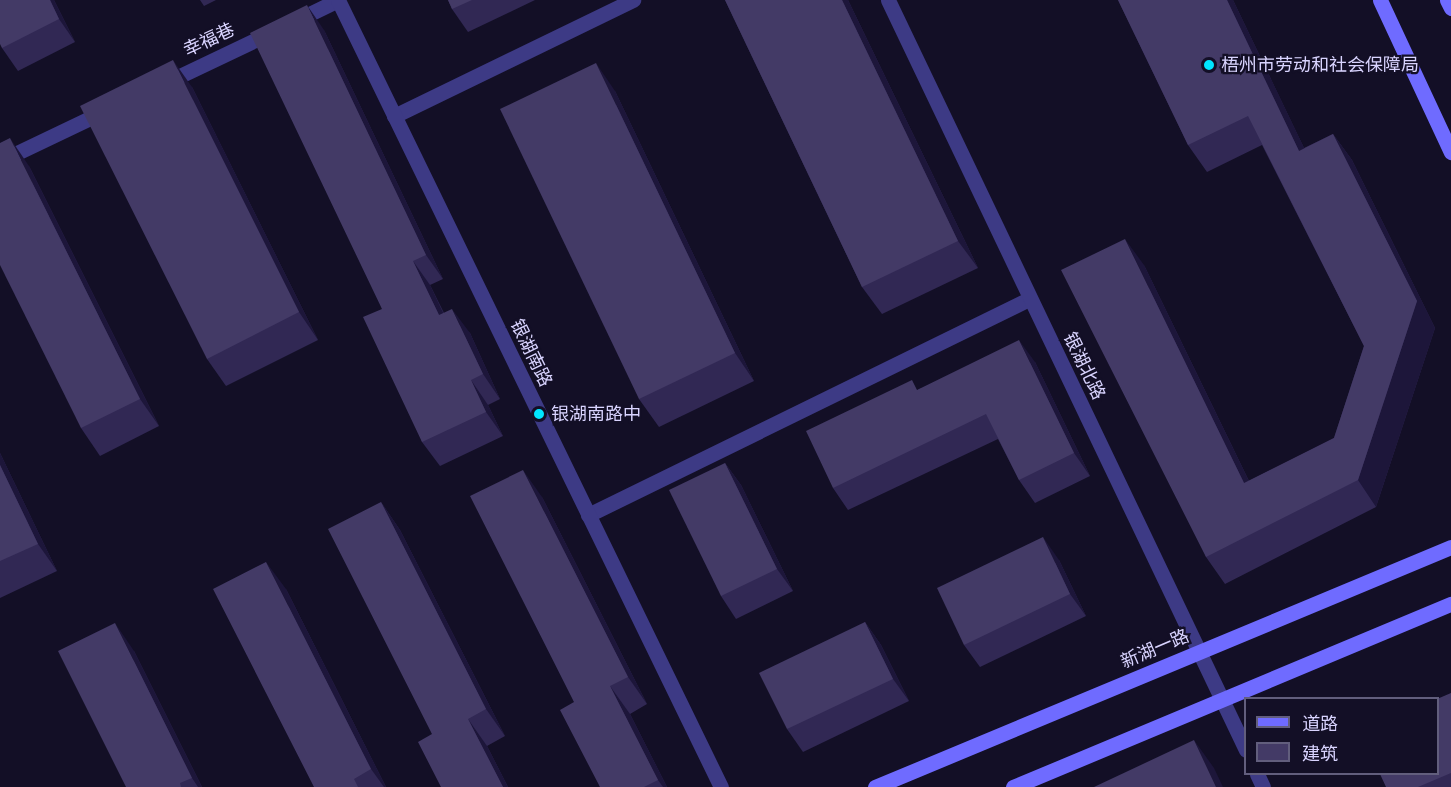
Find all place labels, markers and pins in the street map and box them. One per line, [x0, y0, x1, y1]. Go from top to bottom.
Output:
place label: 梧州市劳动和社会保障局 [1221, 54, 1419, 76]
marker: 梧州市劳动和社会保障局 [1202, 58, 1216, 72]
place label: 银湖南路中 [551, 403, 641, 425]
marker: 银湖南路中 [532, 407, 546, 421]

